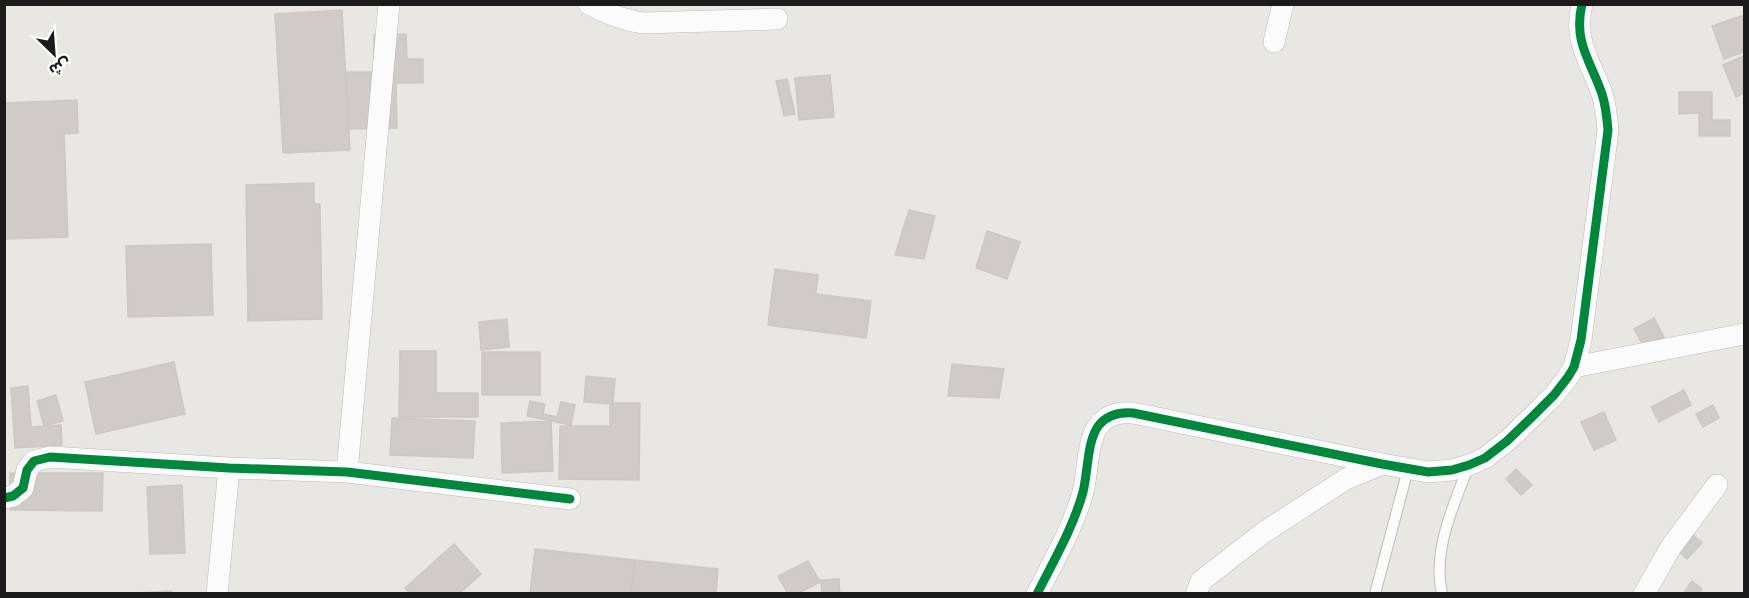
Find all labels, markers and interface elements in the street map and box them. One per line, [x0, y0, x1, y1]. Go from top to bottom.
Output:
north arrow [24, 24, 84, 84]
text: ش [46, 54, 74, 81]

